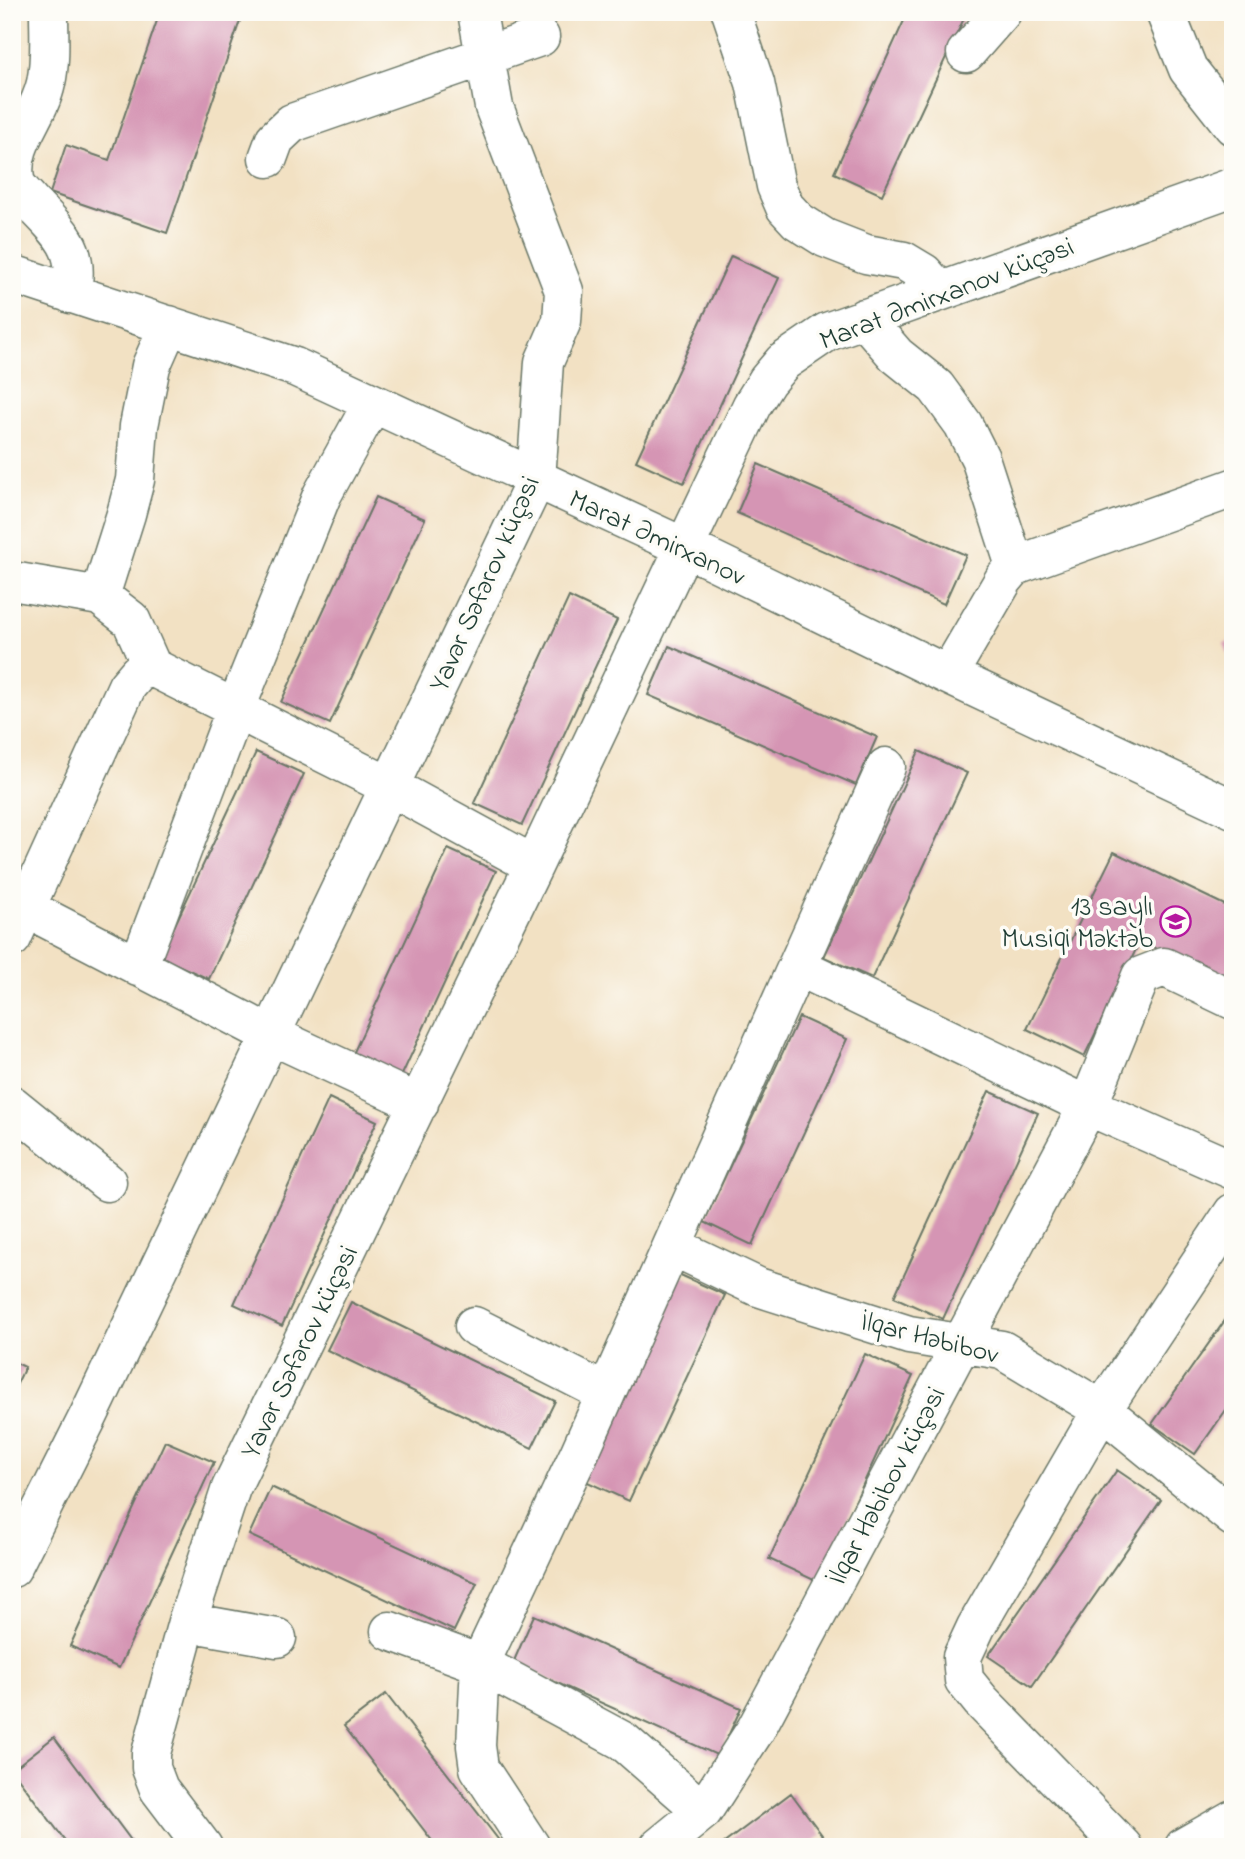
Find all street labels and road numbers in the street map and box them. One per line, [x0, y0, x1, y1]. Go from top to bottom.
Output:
street label: Marat Əmirxanov küçəsi [814, 228, 1081, 363]
street label: Yavər Səfərov küçəsi [420, 470, 552, 699]
street label: Marat Əmirxanov [561, 480, 752, 598]
street label: Yavər Səfərov küçəsi [232, 1239, 371, 1466]
street label: İlqar Həbibov [856, 1302, 1003, 1376]
street label: İlqar Həbibov küçəsi [818, 1380, 958, 1593]

